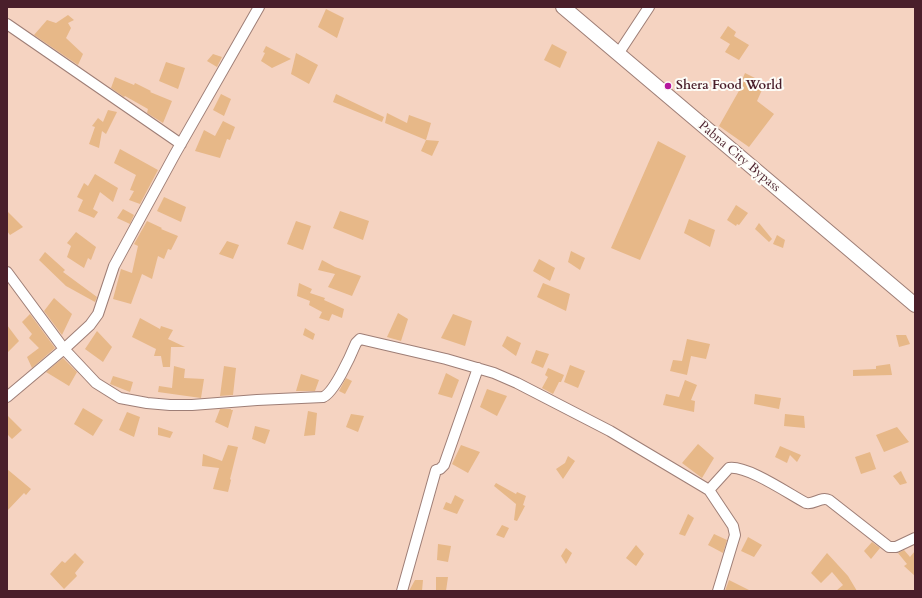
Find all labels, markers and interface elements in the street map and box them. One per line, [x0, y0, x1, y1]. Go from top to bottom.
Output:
place label: Shera Food World [676, 78, 782, 94]
marker: Shera Food World [663, 81, 673, 91]
street label: Pabna City Bypass [695, 118, 783, 196]

